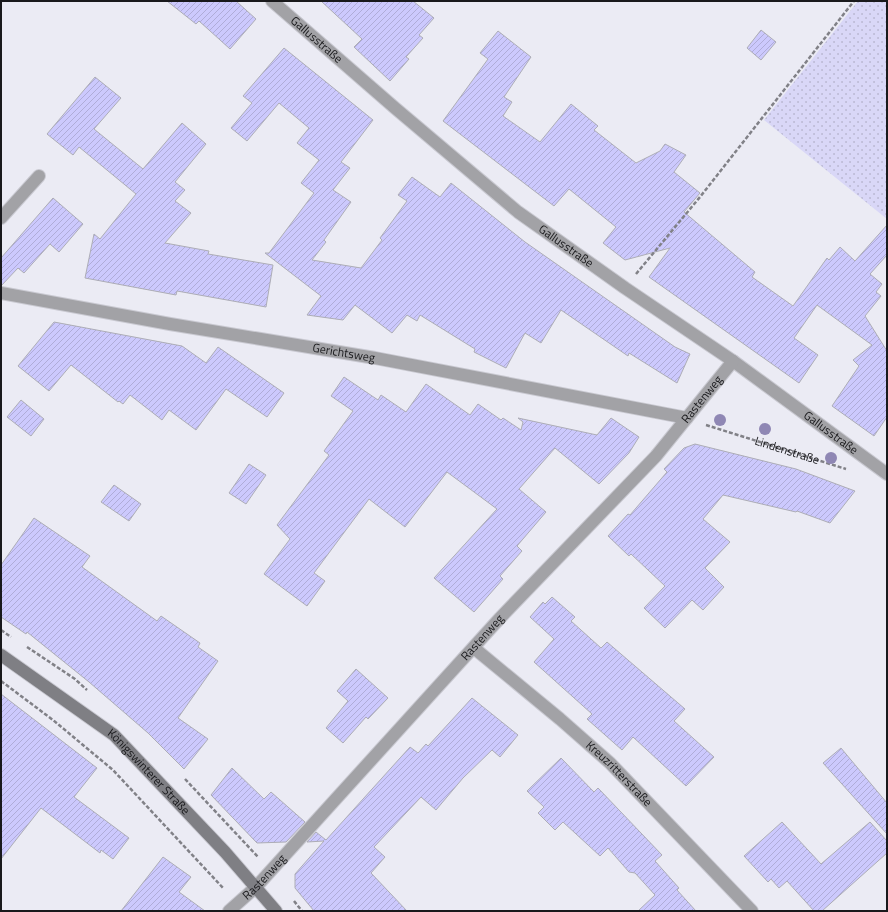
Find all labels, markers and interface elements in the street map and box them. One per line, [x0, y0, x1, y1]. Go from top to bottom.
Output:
street label: Gallusstraße [287, 11, 347, 67]
street label: Gallusstraße [535, 219, 598, 272]
street label: Gerichtsweg [311, 338, 377, 367]
street label: Rastenweg [676, 371, 727, 427]
street label: Gallusstraße [800, 406, 862, 459]
street label: Lindenstraße [753, 431, 822, 469]
street label: Rastenweg [456, 610, 508, 665]
street label: Königswinterer Straße [104, 723, 195, 819]
street label: Kreuzritterstraße [582, 736, 657, 811]
street label: Rastenweg [238, 850, 290, 904]

